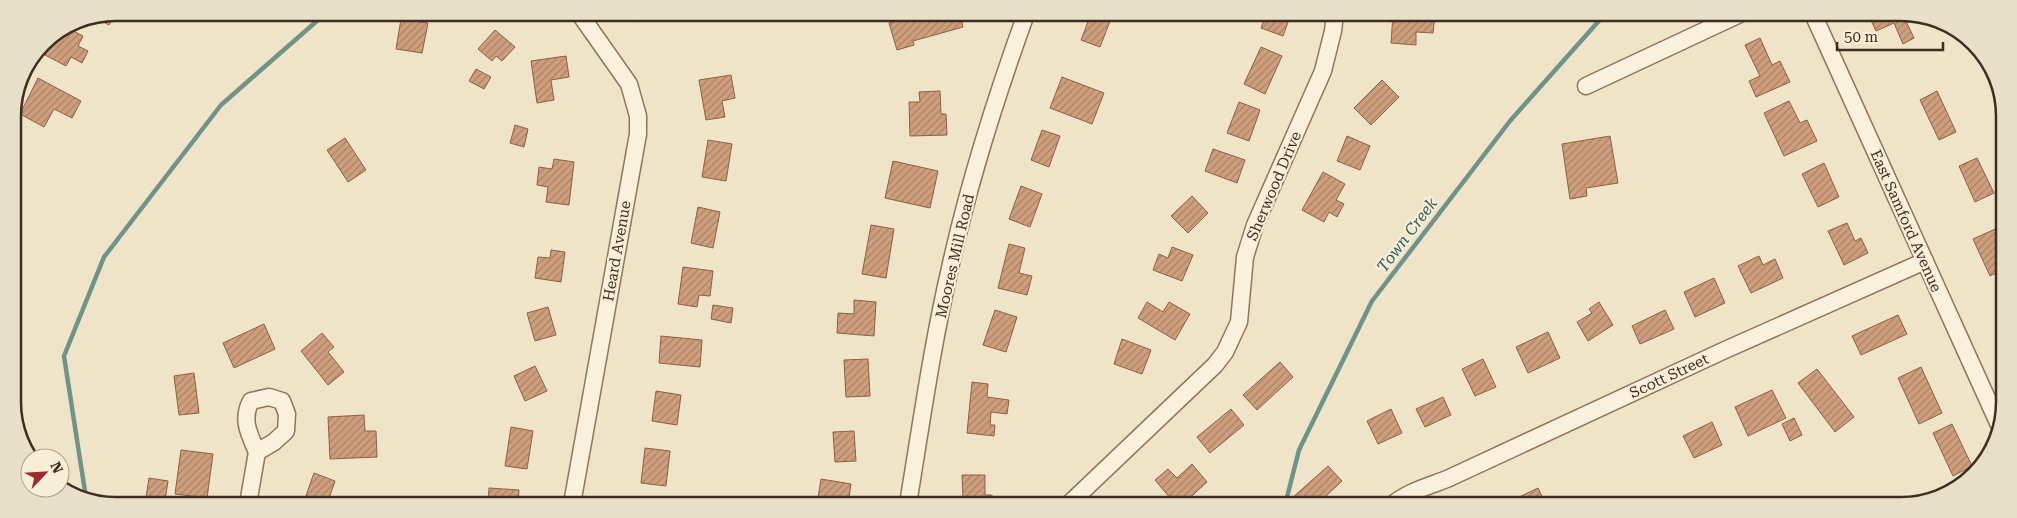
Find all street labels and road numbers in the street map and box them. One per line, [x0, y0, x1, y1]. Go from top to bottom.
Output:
street label: Sherwood Drive [1243, 129, 1305, 243]
street label: East Samford Avenue [1867, 147, 1945, 295]
street label: Moores Mill Road [932, 192, 978, 320]
street label: Heard Avenue [599, 199, 635, 303]
street label: Scott Street [1627, 350, 1712, 402]

